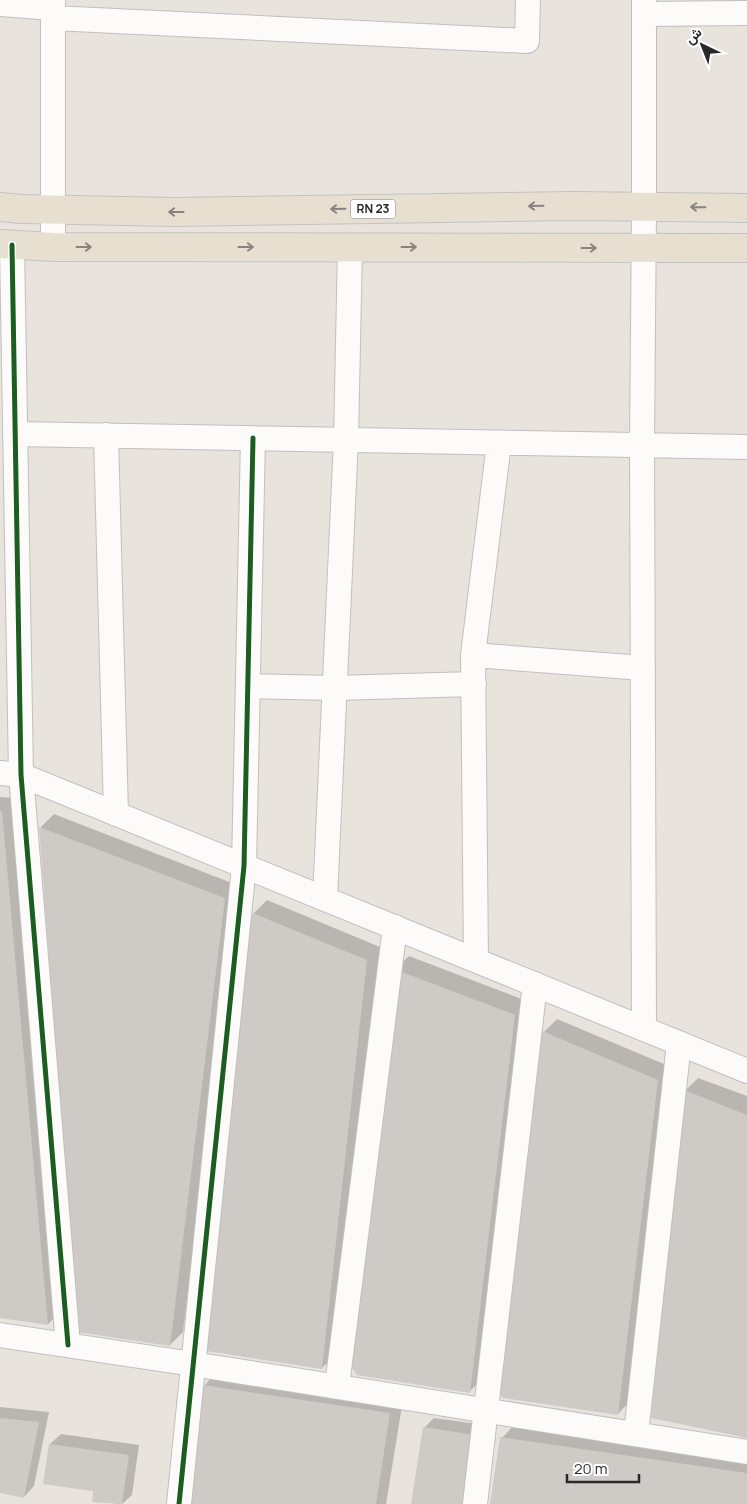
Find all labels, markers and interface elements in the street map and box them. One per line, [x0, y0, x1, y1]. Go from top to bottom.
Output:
north arrow [677, 20, 727, 70]
text: ش [680, 22, 706, 48]
road number: RN 23 [350, 200, 396, 218]
one-way arrow [528, 201, 544, 211]
one-way arrow [691, 203, 707, 212]
one-way arrow [331, 204, 347, 214]
one-way arrow [168, 207, 184, 217]
one-way arrow [75, 242, 91, 252]
one-way arrow [238, 242, 254, 252]
one-way arrow [400, 242, 416, 252]
one-way arrow [580, 243, 596, 253]
scale bar [567, 1452, 640, 1484]
text: 20 m [574, 1458, 607, 1479]

